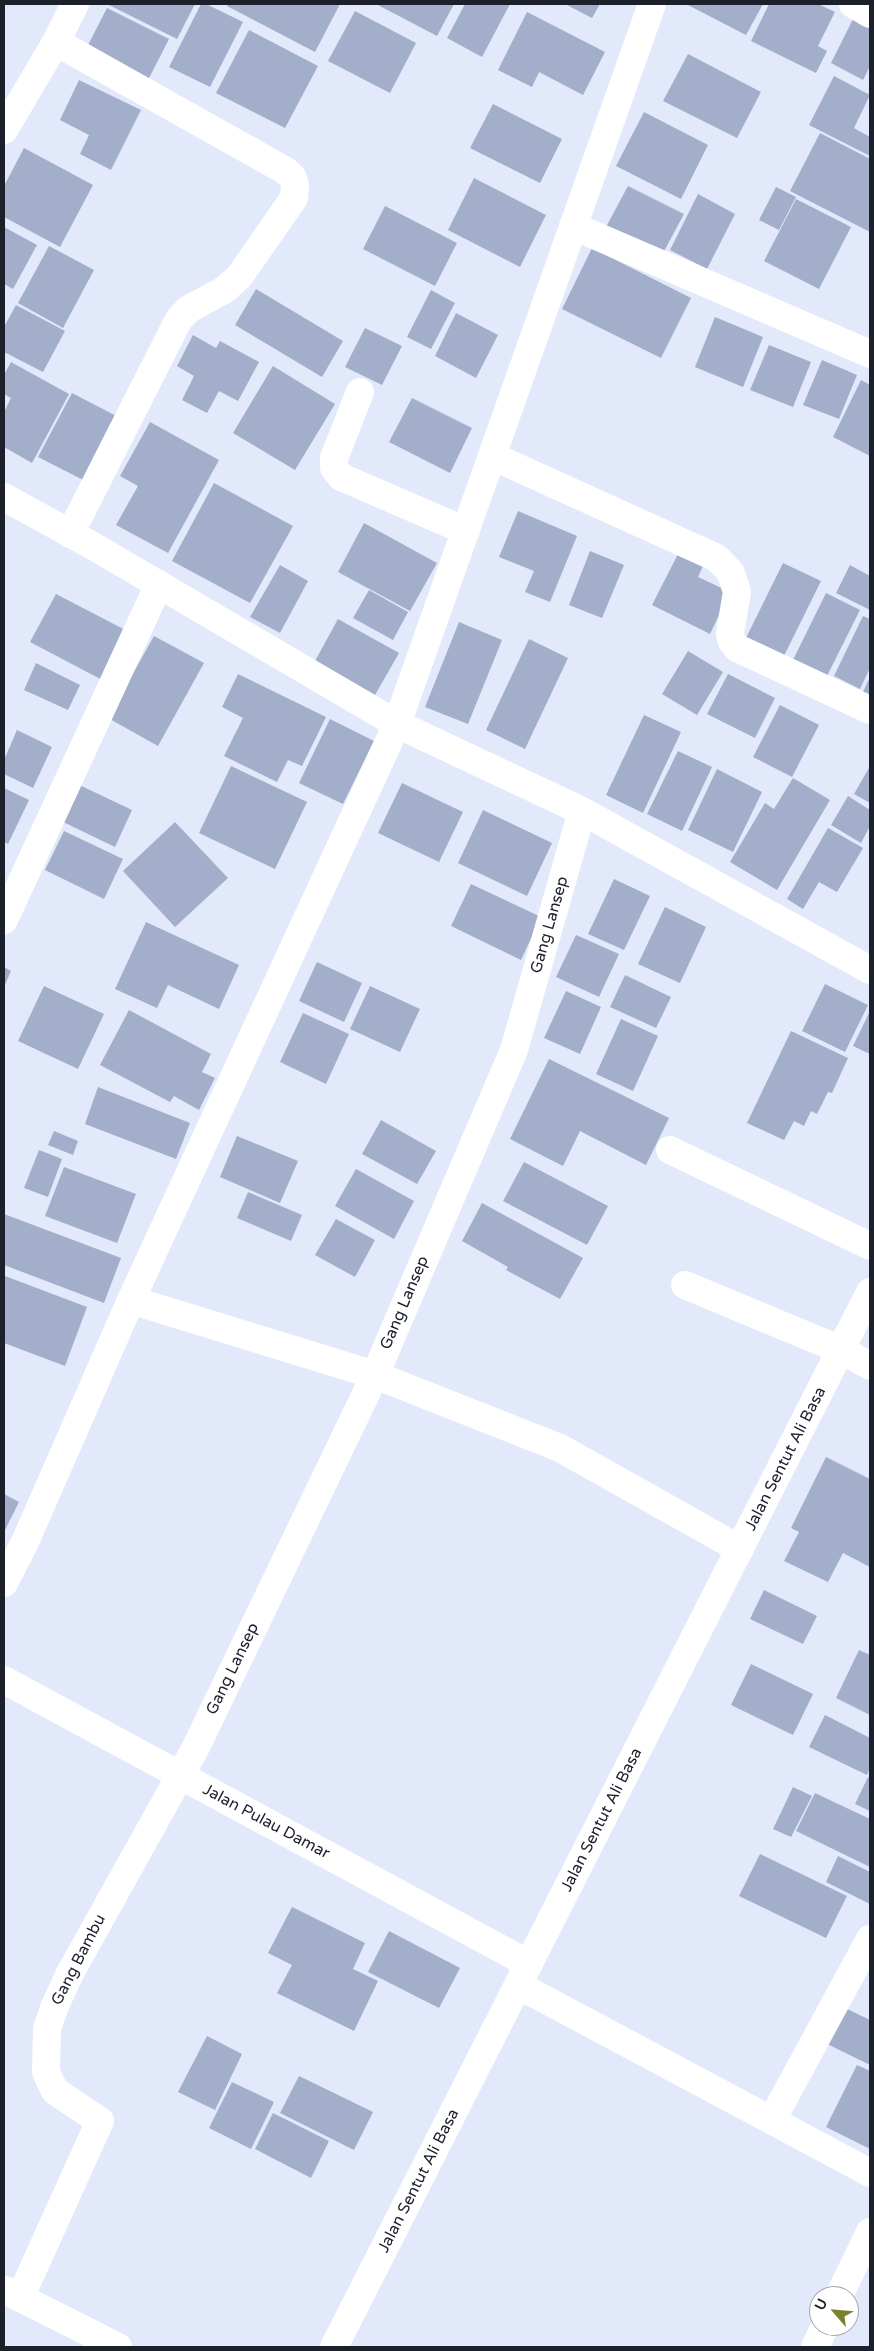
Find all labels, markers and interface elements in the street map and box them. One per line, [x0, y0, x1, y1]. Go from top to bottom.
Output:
street label: Gang Lansep [527, 874, 573, 976]
street label: Gang Lansep [377, 1253, 433, 1353]
street label: Jalan Sentut Ali Basa [741, 1384, 831, 1534]
street label: Gang Lansep [202, 1620, 264, 1718]
street label: Jalan Sentut Ali Basa [557, 1745, 647, 1895]
street label: Jalan Pulau Damar [199, 1780, 333, 1864]
street label: Gang Bambu [48, 1911, 110, 2009]
street label: Jalan Sentut Ali Basa [374, 2106, 464, 2256]
north arrow [809, 2286, 859, 2336]
text: U [811, 2296, 831, 2313]

